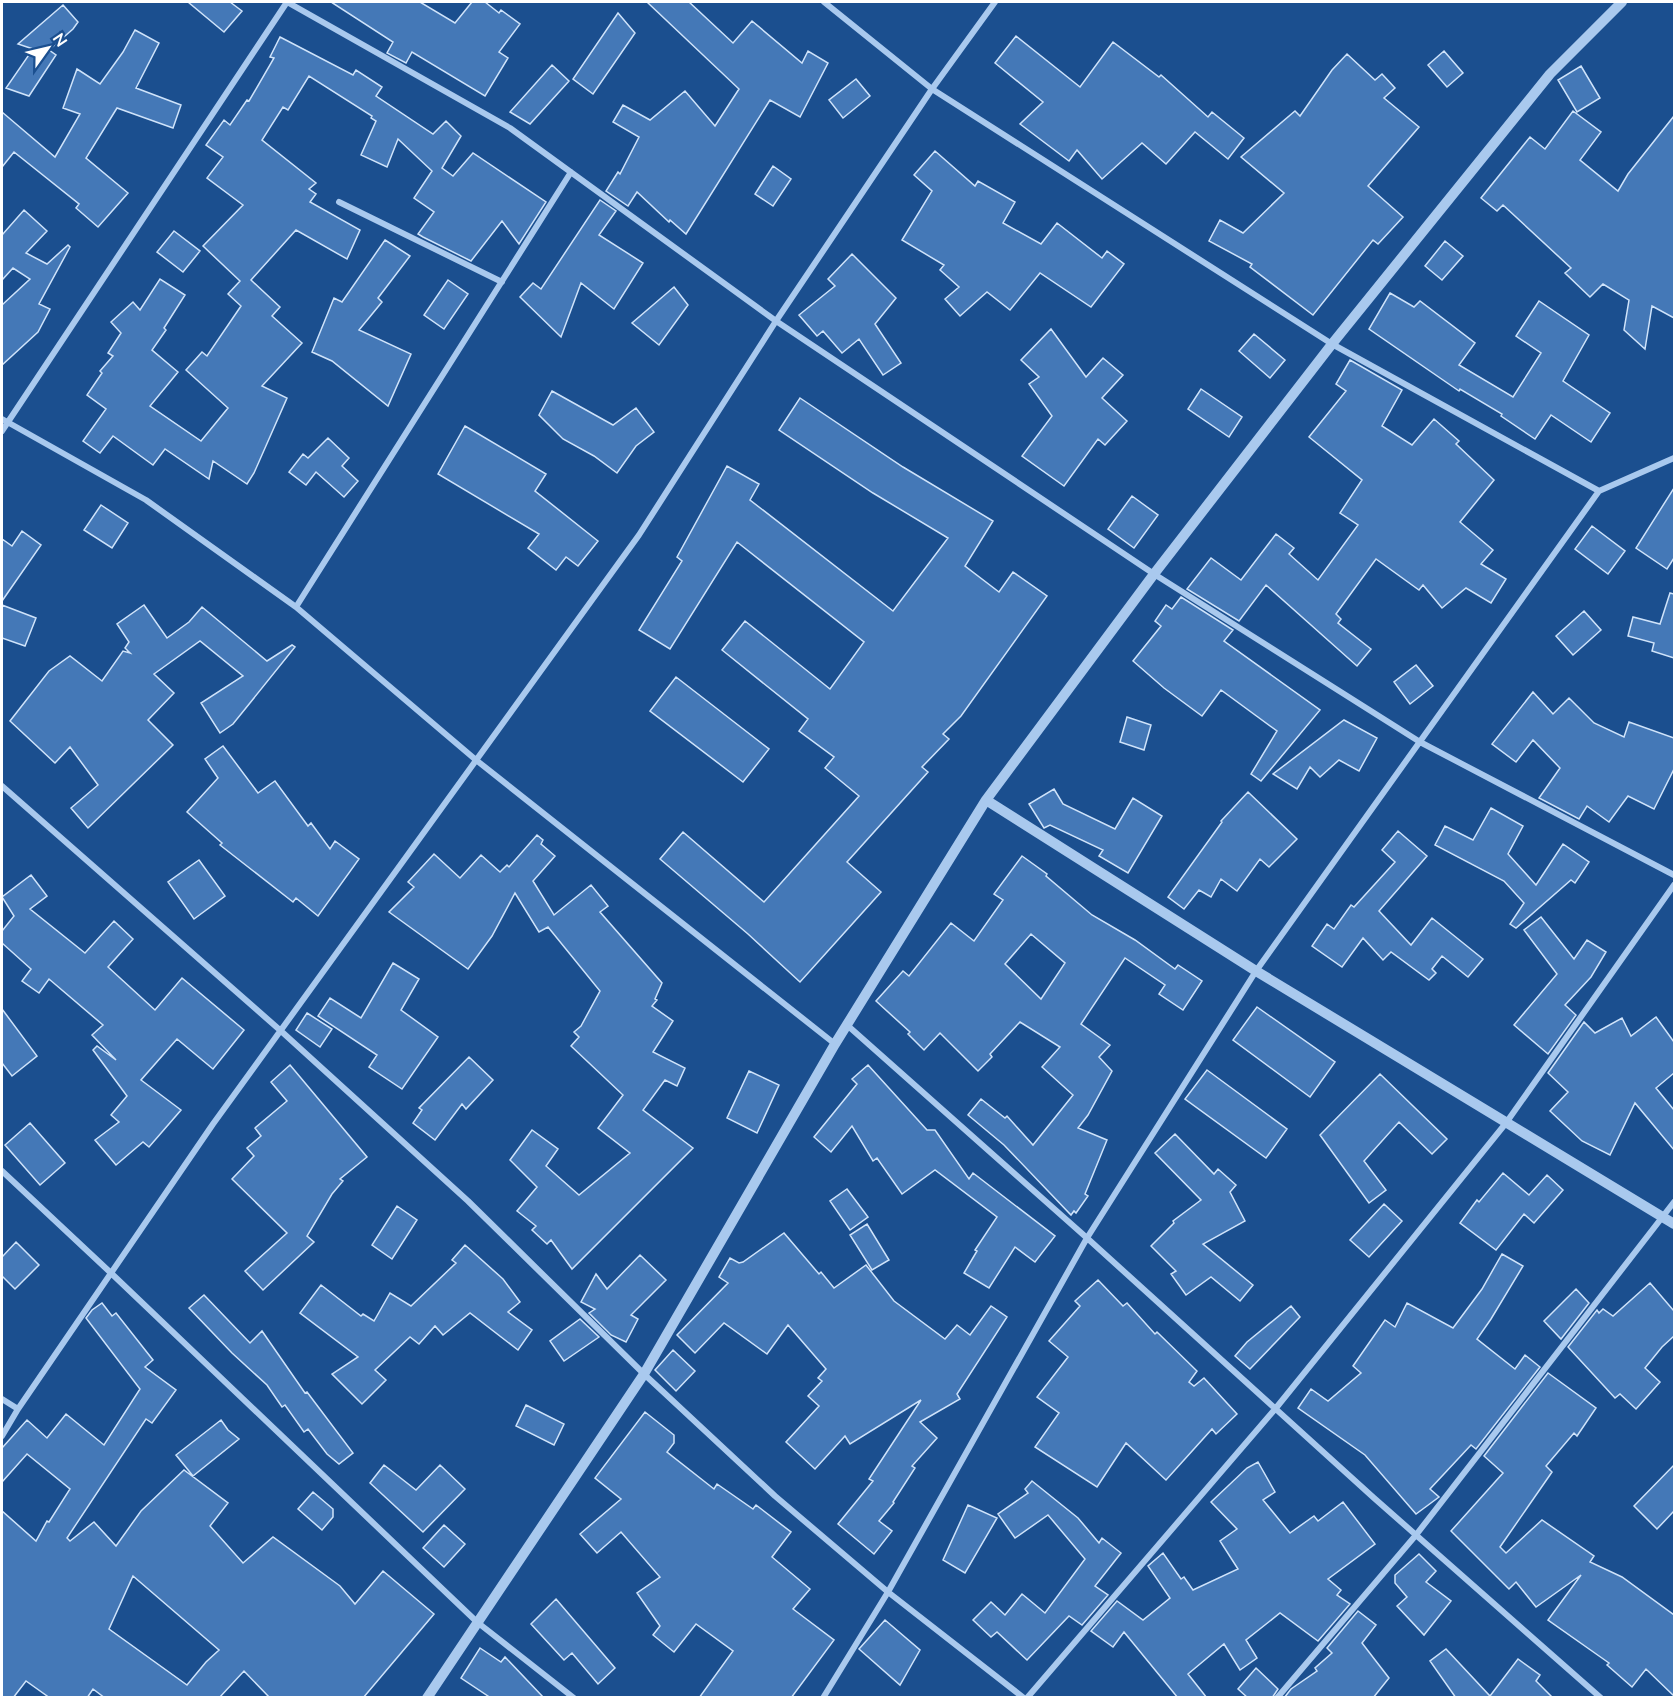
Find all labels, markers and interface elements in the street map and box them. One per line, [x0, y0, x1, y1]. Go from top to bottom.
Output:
north arrow [18, 18, 78, 78]
text: N [49, 29, 72, 50]

